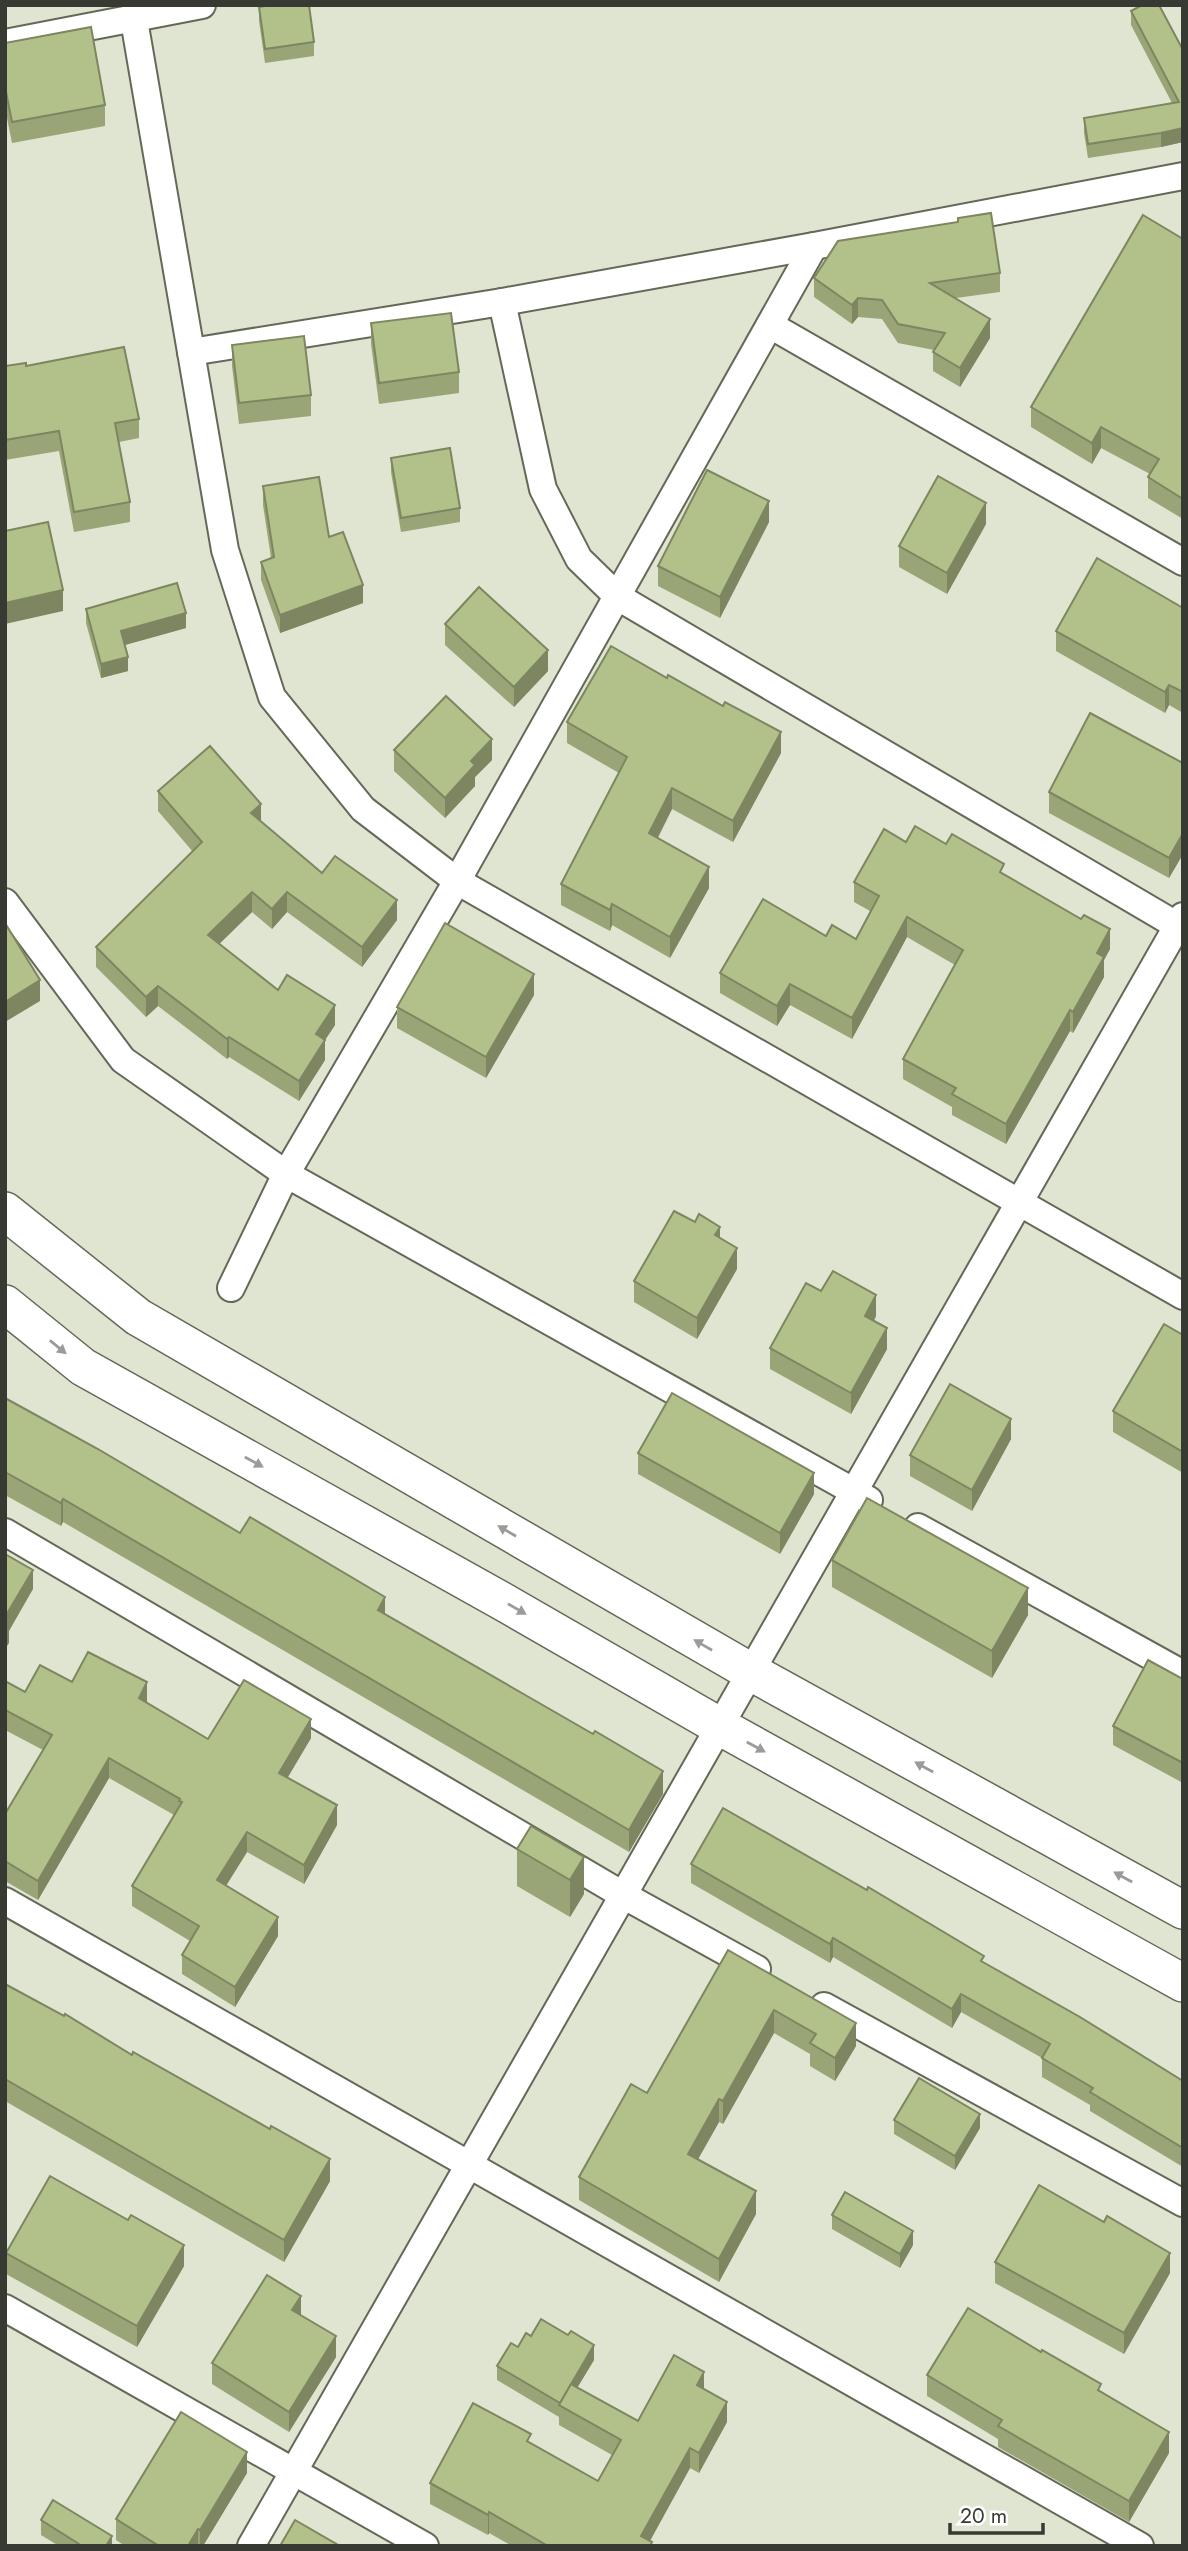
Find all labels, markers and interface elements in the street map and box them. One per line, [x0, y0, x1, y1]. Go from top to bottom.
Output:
one-way arrow [49, 1339, 67, 1354]
one-way arrow [244, 1456, 264, 1468]
one-way arrow [497, 1525, 516, 1537]
one-way arrow [507, 1603, 526, 1615]
one-way arrow [694, 1639, 713, 1651]
one-way arrow [747, 1741, 766, 1753]
one-way arrow [914, 1761, 933, 1773]
one-way arrow [1113, 1871, 1133, 1883]
scale bar [950, 2492, 1043, 2536]
text: 20 m [960, 2501, 1007, 2531]

